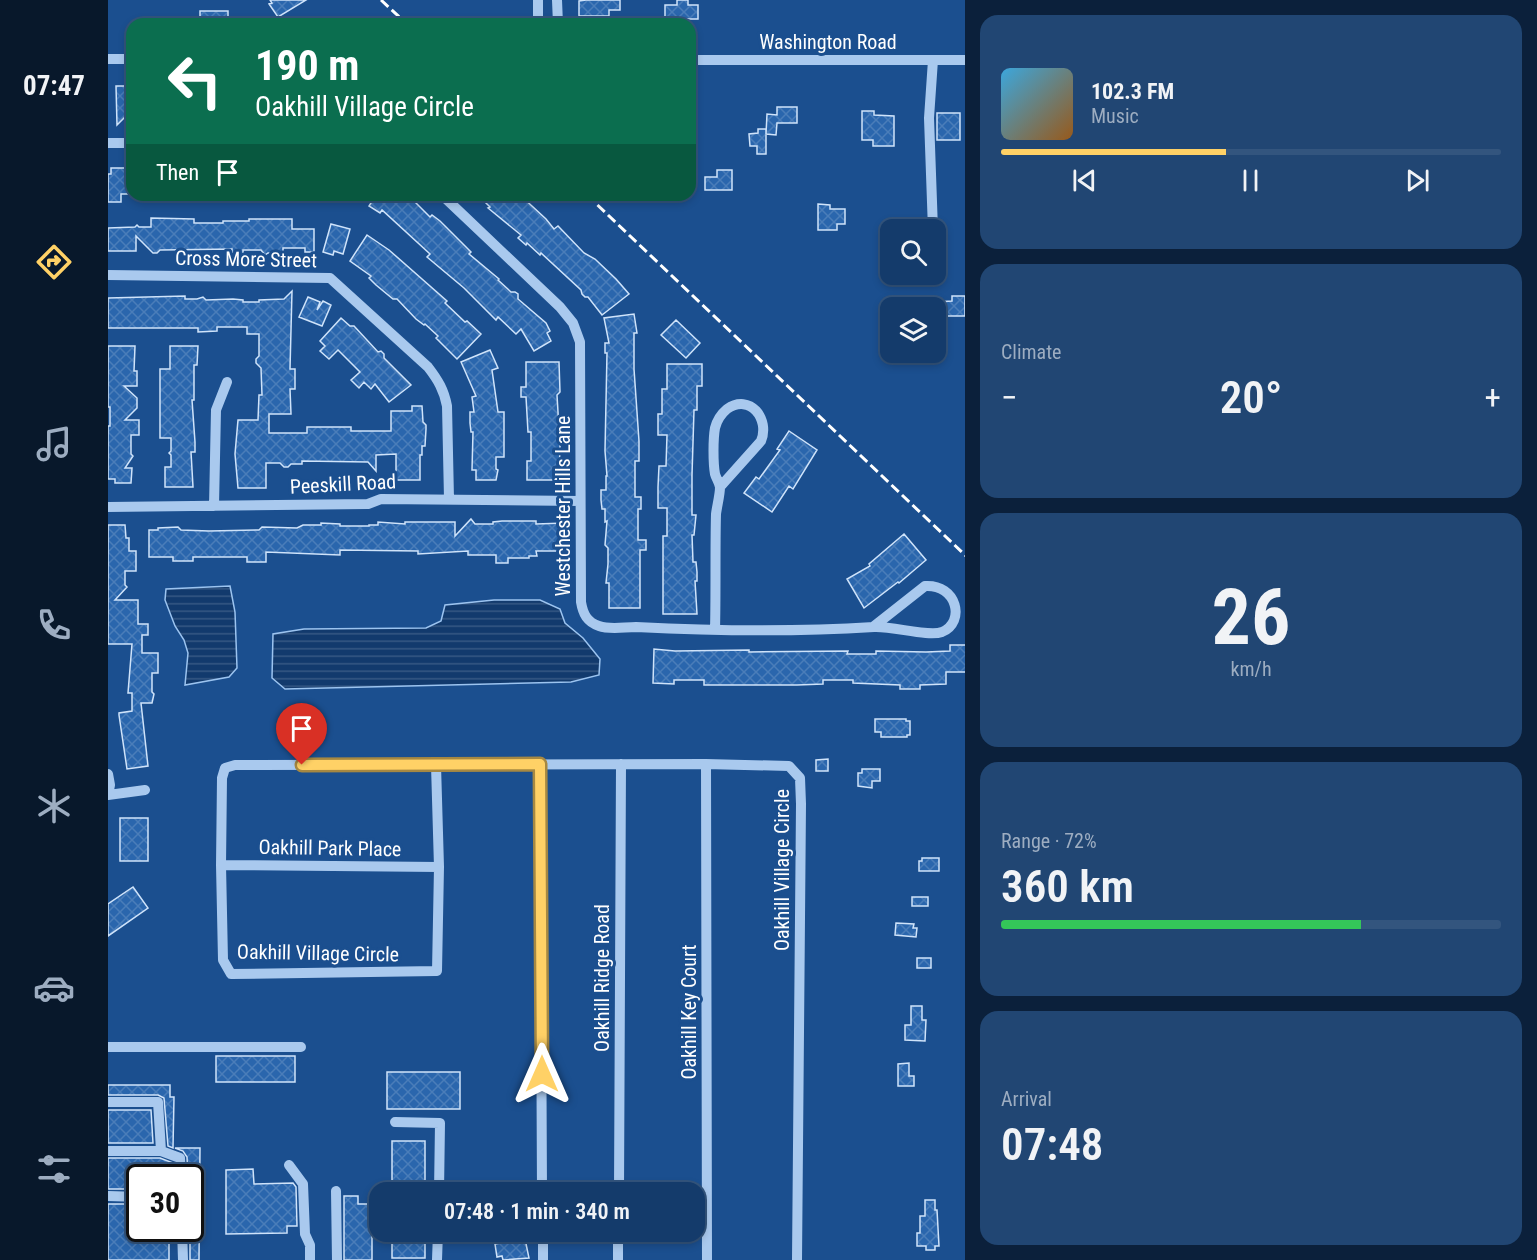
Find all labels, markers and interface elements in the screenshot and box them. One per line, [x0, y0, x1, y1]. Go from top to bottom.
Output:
street label: Washington Road [759, 30, 897, 54]
text: 190 m [255, 41, 360, 90]
icon: left [156, 42, 234, 120]
text: 07:47 [23, 70, 85, 102]
text: 102.3 FM [1091, 79, 1174, 104]
text: Oakhill Village Circle [255, 91, 474, 123]
text: Music [1091, 104, 1139, 128]
icon: arrive [211, 156, 244, 189]
text: Then [156, 160, 199, 185]
icon: previous [1068, 164, 1101, 197]
icon: pause [1234, 164, 1267, 197]
icon: next [1401, 164, 1434, 197]
map controls [880, 219, 946, 363]
button: search [880, 219, 946, 285]
icon: directions [33, 241, 75, 283]
street label: Cross More Street [175, 246, 317, 272]
button: layers [880, 297, 946, 363]
text: Climate [1001, 340, 1061, 364]
text: 20° [1220, 371, 1282, 424]
text: − [1001, 378, 1018, 417]
text: + [1485, 378, 1501, 417]
street label: Westchester Hills Lane [551, 416, 575, 596]
icon: music [33, 423, 75, 465]
street label: Peeskill Road [289, 469, 397, 499]
text: 26 [1212, 572, 1290, 663]
icon: phone [33, 604, 75, 646]
text: km/h [1230, 657, 1272, 681]
pin [276, 703, 327, 765]
icon: arrive [285, 712, 318, 745]
icon: climate [33, 785, 75, 827]
street label: Oakhill Village Circle [770, 789, 794, 951]
text: Range · 72% [1001, 829, 1097, 853]
street label: Oakhill Park Place [258, 835, 402, 861]
text: 360 km [1001, 860, 1134, 913]
street label: Oakhill Ridge Road [590, 904, 614, 1052]
street label: Oakhill Village Circle [237, 940, 399, 966]
street label: Oakhill Key Court [677, 944, 701, 1080]
icon: car [33, 967, 75, 1009]
position arrow [510, 1042, 574, 1106]
text: Arrival [1001, 1087, 1052, 1111]
text: 07:48 [1001, 1118, 1103, 1171]
icon: filters [33, 1148, 75, 1190]
speed limit sign: 30 [126, 1164, 204, 1242]
text: 07:48 · 1 min · 340 m [444, 1199, 630, 1224]

